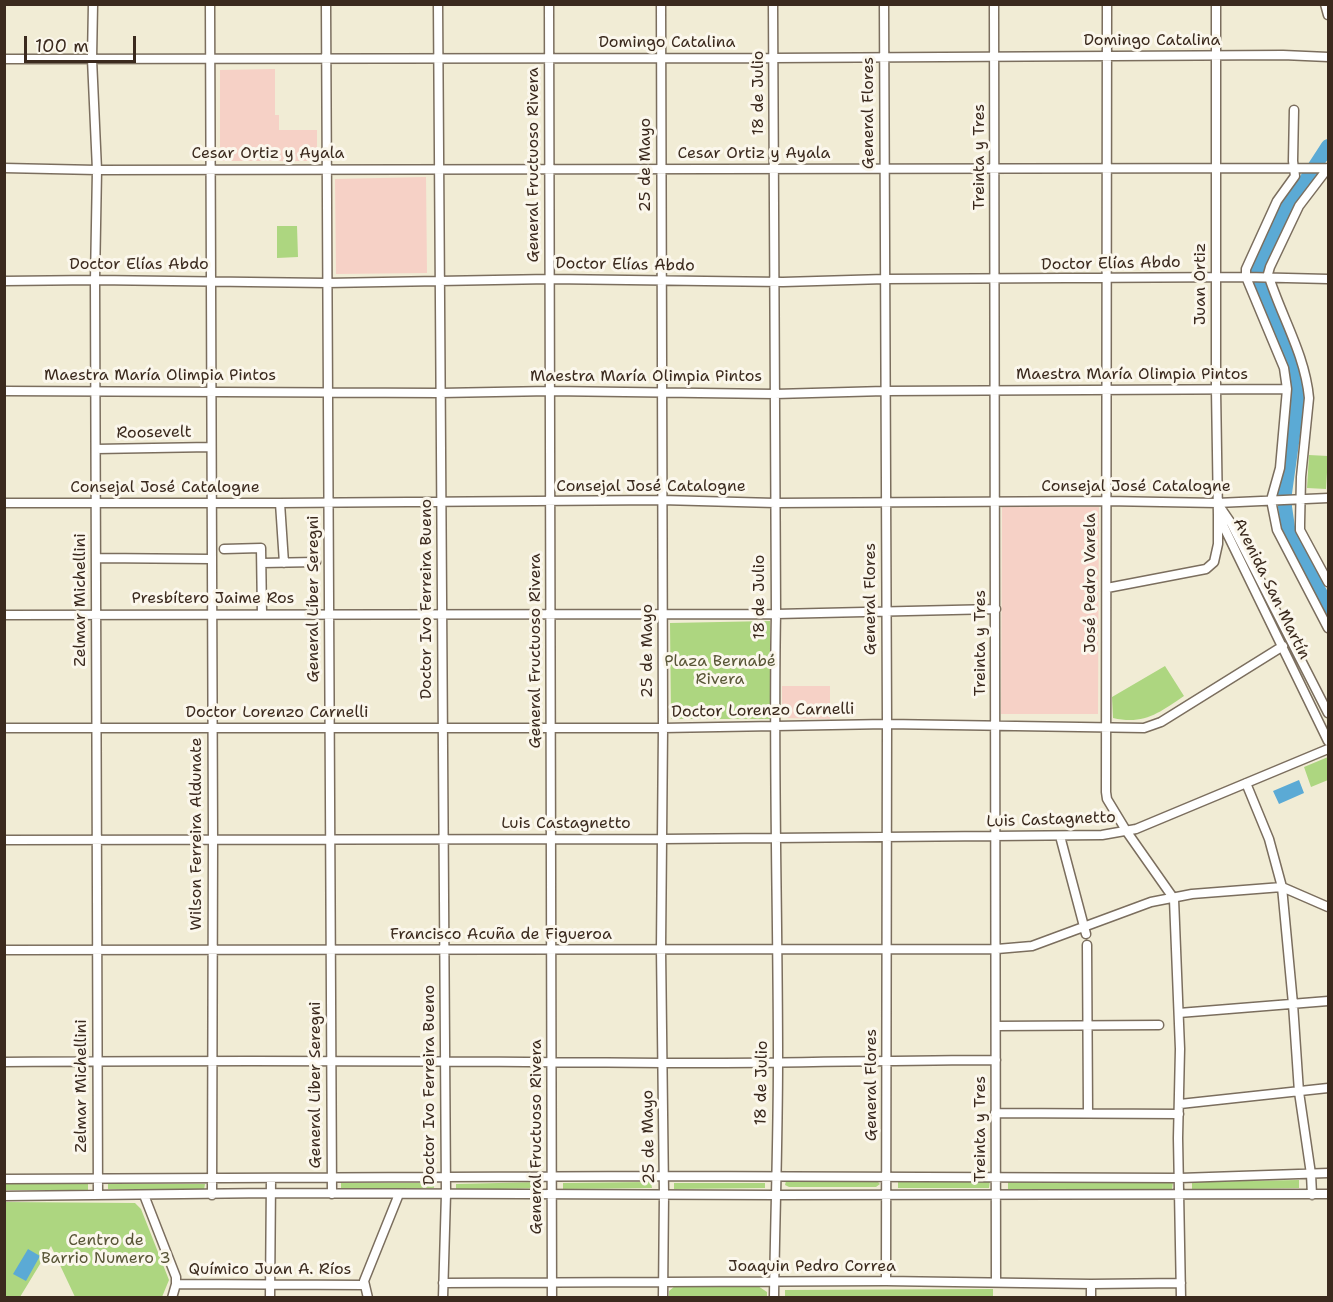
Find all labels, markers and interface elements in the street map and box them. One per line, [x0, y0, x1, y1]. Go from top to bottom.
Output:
scale bar [27, 24, 140, 62]
street label: Domingo Catalina [1083, 31, 1221, 51]
street label: Domingo Catalina [598, 33, 736, 53]
text: 100 m [35, 34, 89, 58]
street label: 18 de Julio [749, 50, 769, 136]
street label: General Flores [859, 57, 879, 169]
street label: General Fructuoso Rivera [524, 67, 544, 263]
street label: Treinta y Tres [970, 104, 990, 210]
street label: 25 de Mayo [636, 118, 656, 212]
street label: Cesar Ortiz y Ayala [191, 144, 345, 164]
street label: Cesar Ortiz y Ayala [677, 144, 831, 164]
street label: Juan Ortiz [1191, 243, 1211, 325]
street label: Doctor Elías Abdo [1041, 253, 1181, 275]
street label: Doctor Elías Abdo [555, 254, 695, 276]
street label: Doctor Elías Abdo [69, 255, 209, 275]
street label: Maestra María Olimpia Pintos [1016, 365, 1248, 385]
street label: Maestra María Olimpia Pintos [44, 366, 276, 386]
street label: Maestra María Olimpia Pintos [530, 367, 762, 387]
street label: Roosevelt [116, 423, 192, 443]
street label: Consejal José Catalogne [556, 477, 746, 497]
street label: Consejal José Catalogne [1041, 477, 1231, 497]
street label: Consejal José Catalogne [70, 478, 260, 498]
street label: Doctor Ivo Ferreira Bueno [417, 499, 437, 699]
street label: José Pedro Varela [1081, 513, 1101, 653]
street label: General Líber Seregni [304, 515, 324, 683]
street label: Avenida San Martín [1228, 515, 1314, 663]
street label: Zelmar Michellini [71, 533, 91, 667]
street label: General Flores [861, 543, 881, 655]
street label: General Fructuoso Rivera [526, 553, 546, 749]
street label: 18 de Julio [750, 554, 770, 640]
street label: Presbítero Jaime Ros [132, 589, 294, 609]
street label: Treinta y Tres [971, 590, 991, 696]
street label: 25 de Mayo [638, 604, 658, 698]
park label: Plaza Bernabé Rivera [664, 652, 776, 690]
street label: Doctor Lorenzo Carnelli [671, 700, 855, 722]
street label: Doctor Lorenzo Carnelli [185, 703, 369, 723]
street label: Wilson Ferreira Aldunate [187, 737, 207, 931]
street label: Luis Castagnetto [986, 808, 1116, 832]
street label: Luis Castagnetto [501, 814, 631, 834]
street label: Francisco Acuña de Figueroa [390, 925, 612, 945]
street label: Doctor Ivo Ferreira Bueno [420, 985, 440, 1185]
street label: General Líber Seregni [306, 1001, 326, 1169]
street label: Zelmar Michellini [72, 1019, 92, 1153]
street label: General Flores [862, 1029, 882, 1141]
street label: General Fructuoso Rivera [527, 1039, 547, 1235]
street label: 18 de Julio [752, 1040, 772, 1126]
street label: Treinta y Tres [971, 1076, 991, 1182]
street label: 25 de Mayo [639, 1090, 659, 1184]
park label: Centro de Barrio Numero 3 [41, 1231, 171, 1269]
street label: Joaquin Pedro Correa [728, 1257, 896, 1277]
street label: Químico Juan A. Ríos [189, 1260, 351, 1280]

